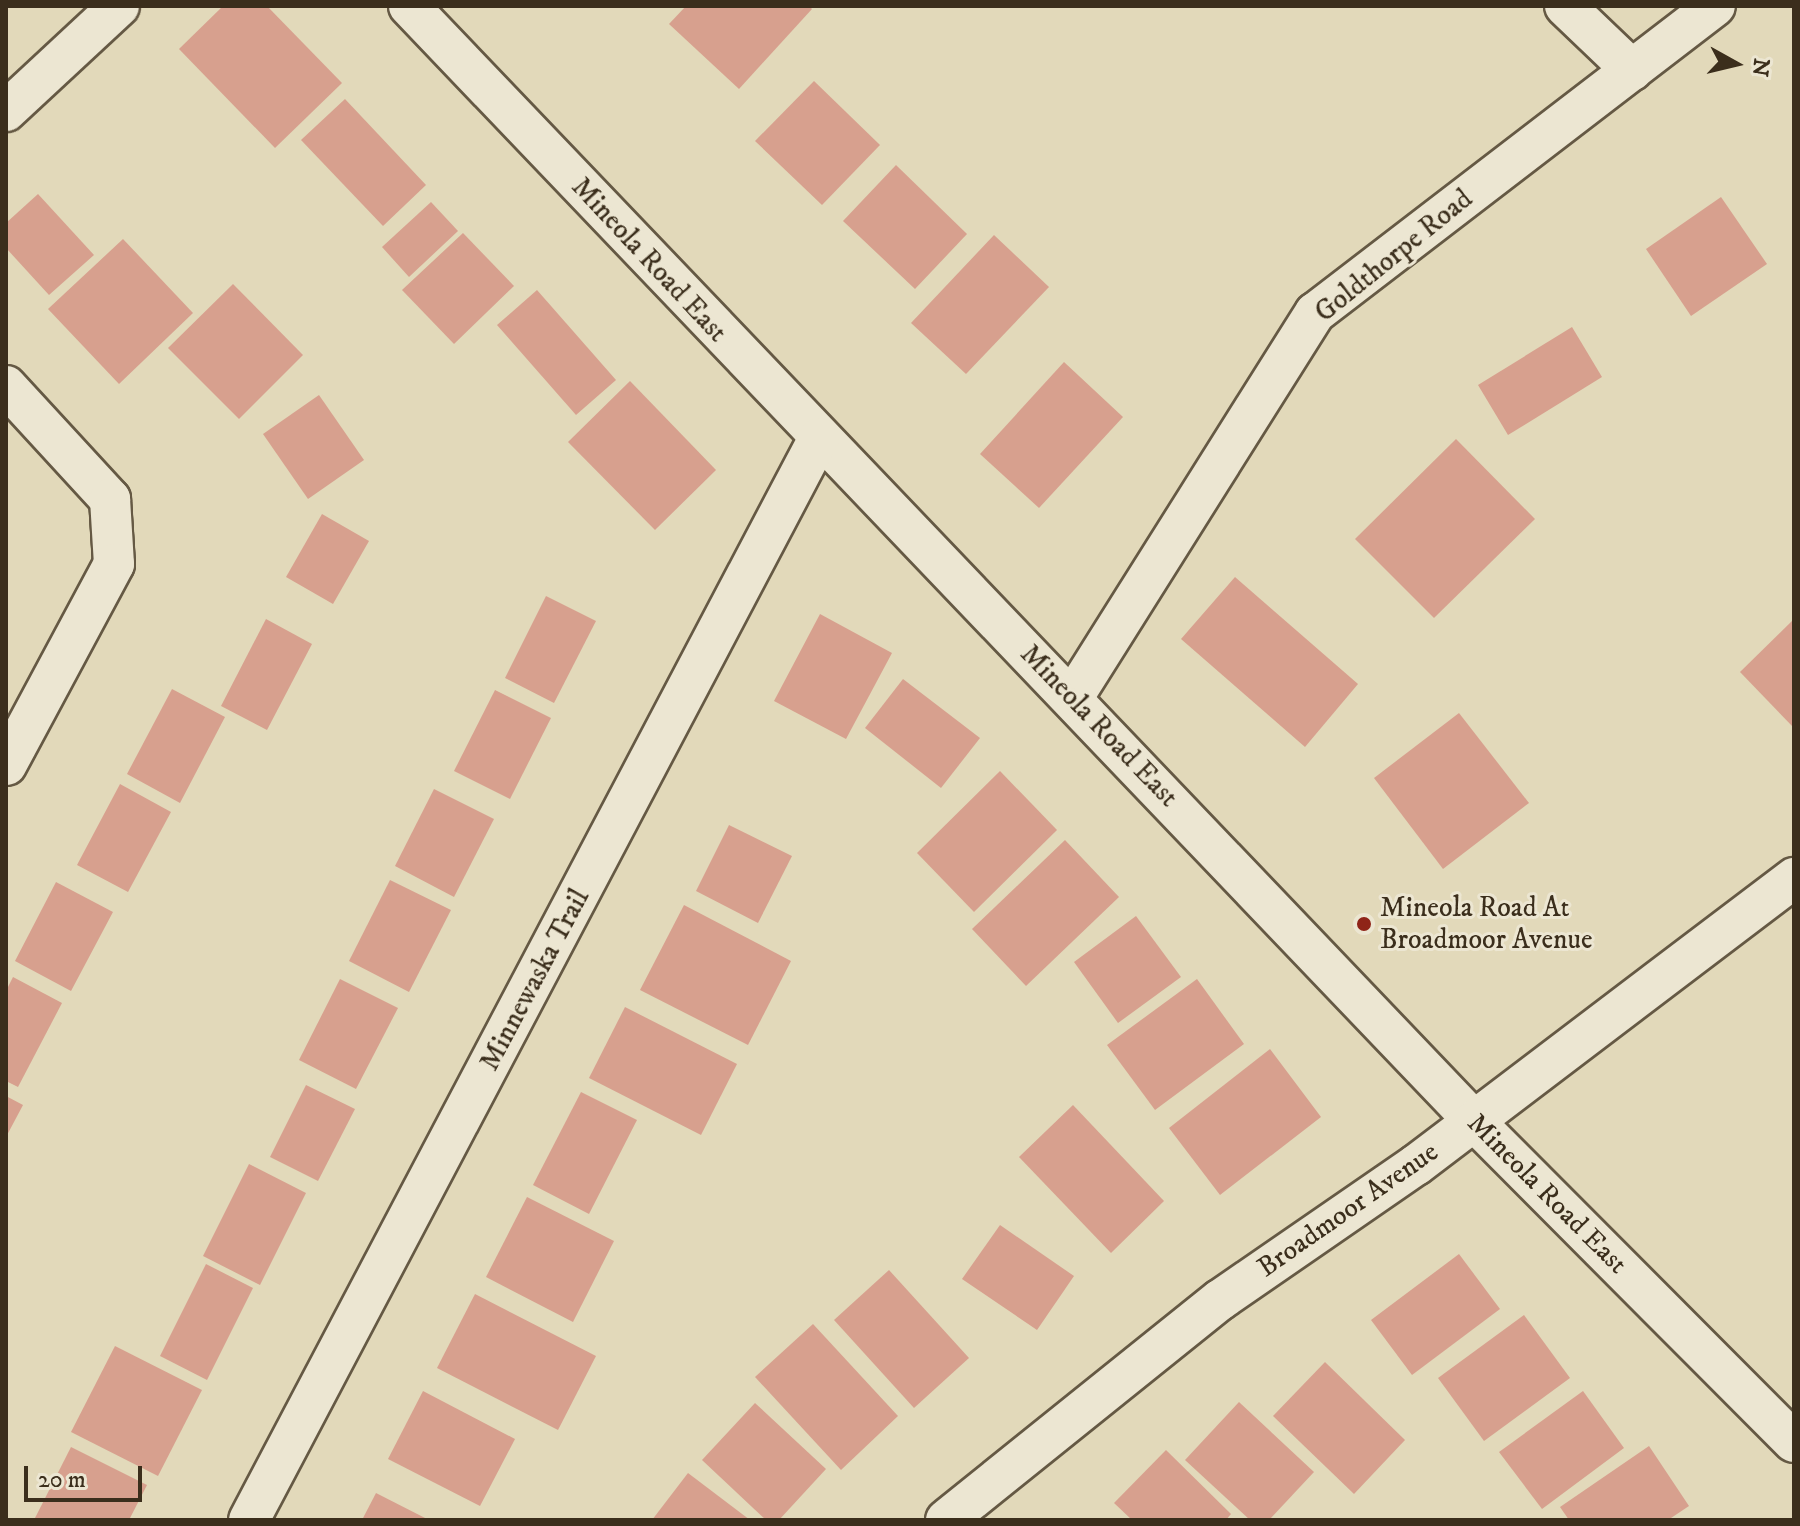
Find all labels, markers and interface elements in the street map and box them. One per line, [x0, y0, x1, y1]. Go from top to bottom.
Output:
north arrow [1696, 24, 1776, 104]
text: N [1746, 57, 1775, 78]
street label: Mineola Road East [564, 171, 734, 349]
street label: Goldthorpe Road [1309, 182, 1479, 330]
street label: Mineola Road East [1013, 638, 1185, 814]
street label: Minnewaska Trail [473, 884, 597, 1076]
place label: Mineola Road At Broadmoor Avenue [1380, 891, 1593, 957]
marker: Mineola Road At Broadmoor Avenue [1355, 915, 1373, 933]
street label: Mineola Road East [1460, 1107, 1634, 1281]
street label: Broadmoor Avenue [1251, 1135, 1445, 1285]
scale bar [28, 1450, 146, 1500]
text: 20 m [38, 1465, 86, 1495]

